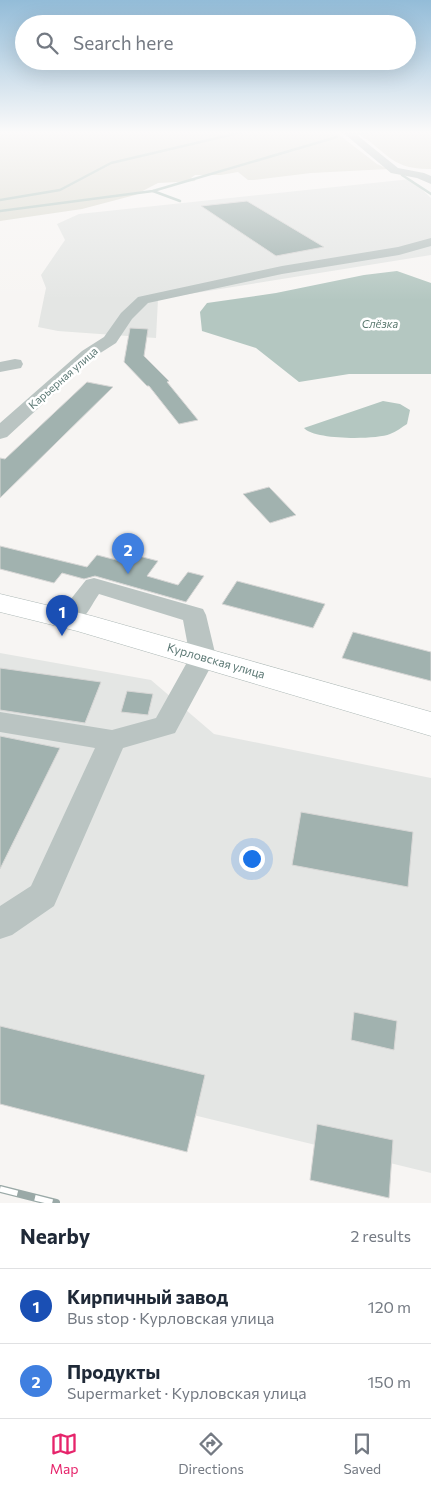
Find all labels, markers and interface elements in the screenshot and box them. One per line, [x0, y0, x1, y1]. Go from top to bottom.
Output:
search box [15, 15, 416, 70]
icon: search [33, 29, 61, 57]
text: Search here [73, 31, 173, 54]
water label: Слёзка [362, 317, 399, 330]
street label: Карьерная улица [25, 344, 100, 411]
pin: 2 [112, 533, 144, 574]
pin: 1 [46, 595, 78, 636]
street label: Курловская улица [166, 639, 267, 681]
your location [239, 846, 265, 872]
text: Nearby [20, 1223, 90, 1248]
text: 2 results [350, 1226, 411, 1245]
text: Кирпичный завод [67, 1285, 228, 1308]
text: 1 [32, 1297, 40, 1316]
text: 120 m [368, 1297, 411, 1316]
text: Bus stop · Курловская улица [67, 1308, 274, 1327]
text: Продукты [67, 1360, 160, 1383]
text: 2 [31, 1372, 41, 1391]
text: 150 m [368, 1372, 411, 1391]
text: Supermarket · Курловская улица [67, 1383, 307, 1402]
tab: Map [50, 1430, 79, 1477]
tab: Directions [178, 1430, 244, 1477]
tab: Saved [343, 1430, 381, 1477]

